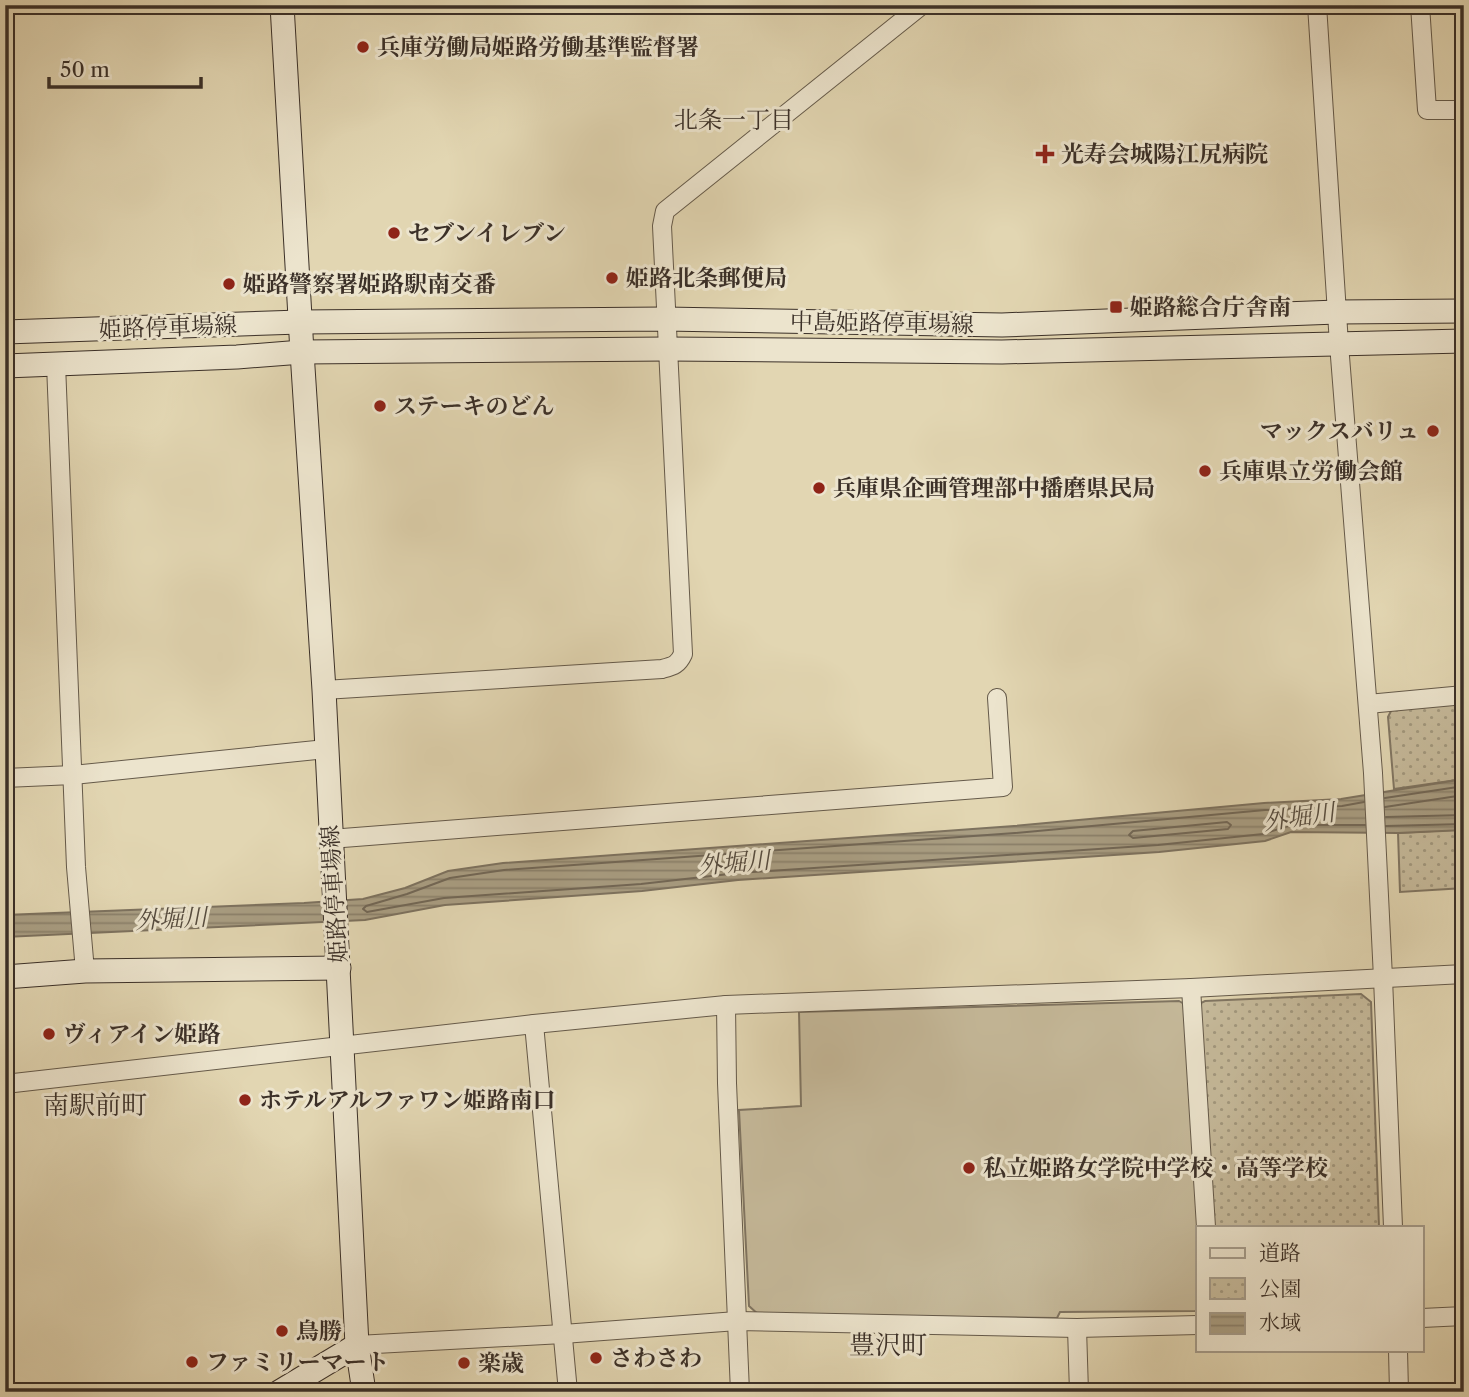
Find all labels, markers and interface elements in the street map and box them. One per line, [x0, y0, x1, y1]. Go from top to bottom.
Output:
place label: 兵庫労働局姫路労働基準監督署 [377, 33, 699, 61]
marker: 兵庫労働局姫路労働基準監督署 [355, 39, 371, 55]
scale bar [49, 46, 201, 90]
text: 50 m [60, 57, 110, 82]
district label: 北条一丁目 [674, 105, 794, 134]
place label: 光寿会城陽江尻病院 [1061, 140, 1268, 168]
marker: 光寿会城陽江尻病院 [1035, 144, 1055, 164]
place label: セブンイレブン [408, 219, 566, 247]
marker: セブンイレブン [386, 225, 402, 241]
place label: 姫路北条郵便局 [626, 264, 787, 292]
place label: 姫路警察署姫路駅南交番 [243, 270, 496, 298]
marker: 姫路北条郵便局 [604, 270, 620, 286]
marker: 姫路警察署姫路駅南交番 [221, 276, 237, 292]
place label: 姫路総合庁舎南 [1130, 293, 1291, 321]
marker: 姫路総合庁舎南 [1108, 299, 1124, 315]
street label: 中島姫路停車場線 [790, 307, 974, 339]
street label: 姫路停車場線 [99, 311, 237, 343]
place label: ステーキのどん [394, 392, 555, 420]
marker: ステーキのどん [372, 398, 388, 414]
place label: マックスバリュ [1260, 417, 1419, 445]
marker: マックスバリュ [1425, 423, 1441, 439]
place label: 兵庫県立労働会館 [1219, 457, 1403, 485]
marker: 兵庫県立労働会館 [1197, 463, 1213, 479]
place label: 兵庫県企画管理部中播磨県民局 [833, 474, 1155, 502]
marker: 兵庫県企画管理部中播磨県民局 [811, 480, 827, 496]
water label: 外堀川 [1261, 797, 1340, 836]
street label: 姫路停車場線 [315, 824, 353, 964]
water label: 外堀川 [697, 845, 774, 880]
water label: 外堀川 [134, 902, 211, 935]
place label: ヴィアイン姫路 [63, 1020, 221, 1048]
marker: ヴィアイン姫路 [41, 1026, 57, 1042]
place label: ホテルアルファワン姫路南口 [259, 1086, 555, 1114]
district label: 南駅前町 [43, 1089, 147, 1121]
marker: ホテルアルファワン姫路南口 [237, 1092, 253, 1108]
place label: 私立姫路女学院中学校・高等学校 [983, 1154, 1328, 1182]
marker: 私立姫路女学院中学校・高等学校 [961, 1160, 977, 1176]
legend [1196, 1226, 1424, 1352]
text: 道路 [1259, 1240, 1301, 1265]
text: 公園 [1259, 1276, 1301, 1301]
text: 水域 [1259, 1310, 1301, 1335]
place label: 鳥勝 [296, 1317, 342, 1345]
marker: 鳥勝 [274, 1323, 290, 1339]
district label: 豊沢町 [849, 1329, 927, 1361]
place label: さわさわ [610, 1344, 702, 1372]
place label: ファミリーマート [206, 1348, 390, 1376]
place label: 楽歳 [478, 1349, 524, 1377]
marker: さわさわ [588, 1350, 604, 1366]
marker: ファミリーマート [184, 1354, 200, 1370]
marker: 楽歳 [456, 1355, 472, 1371]

